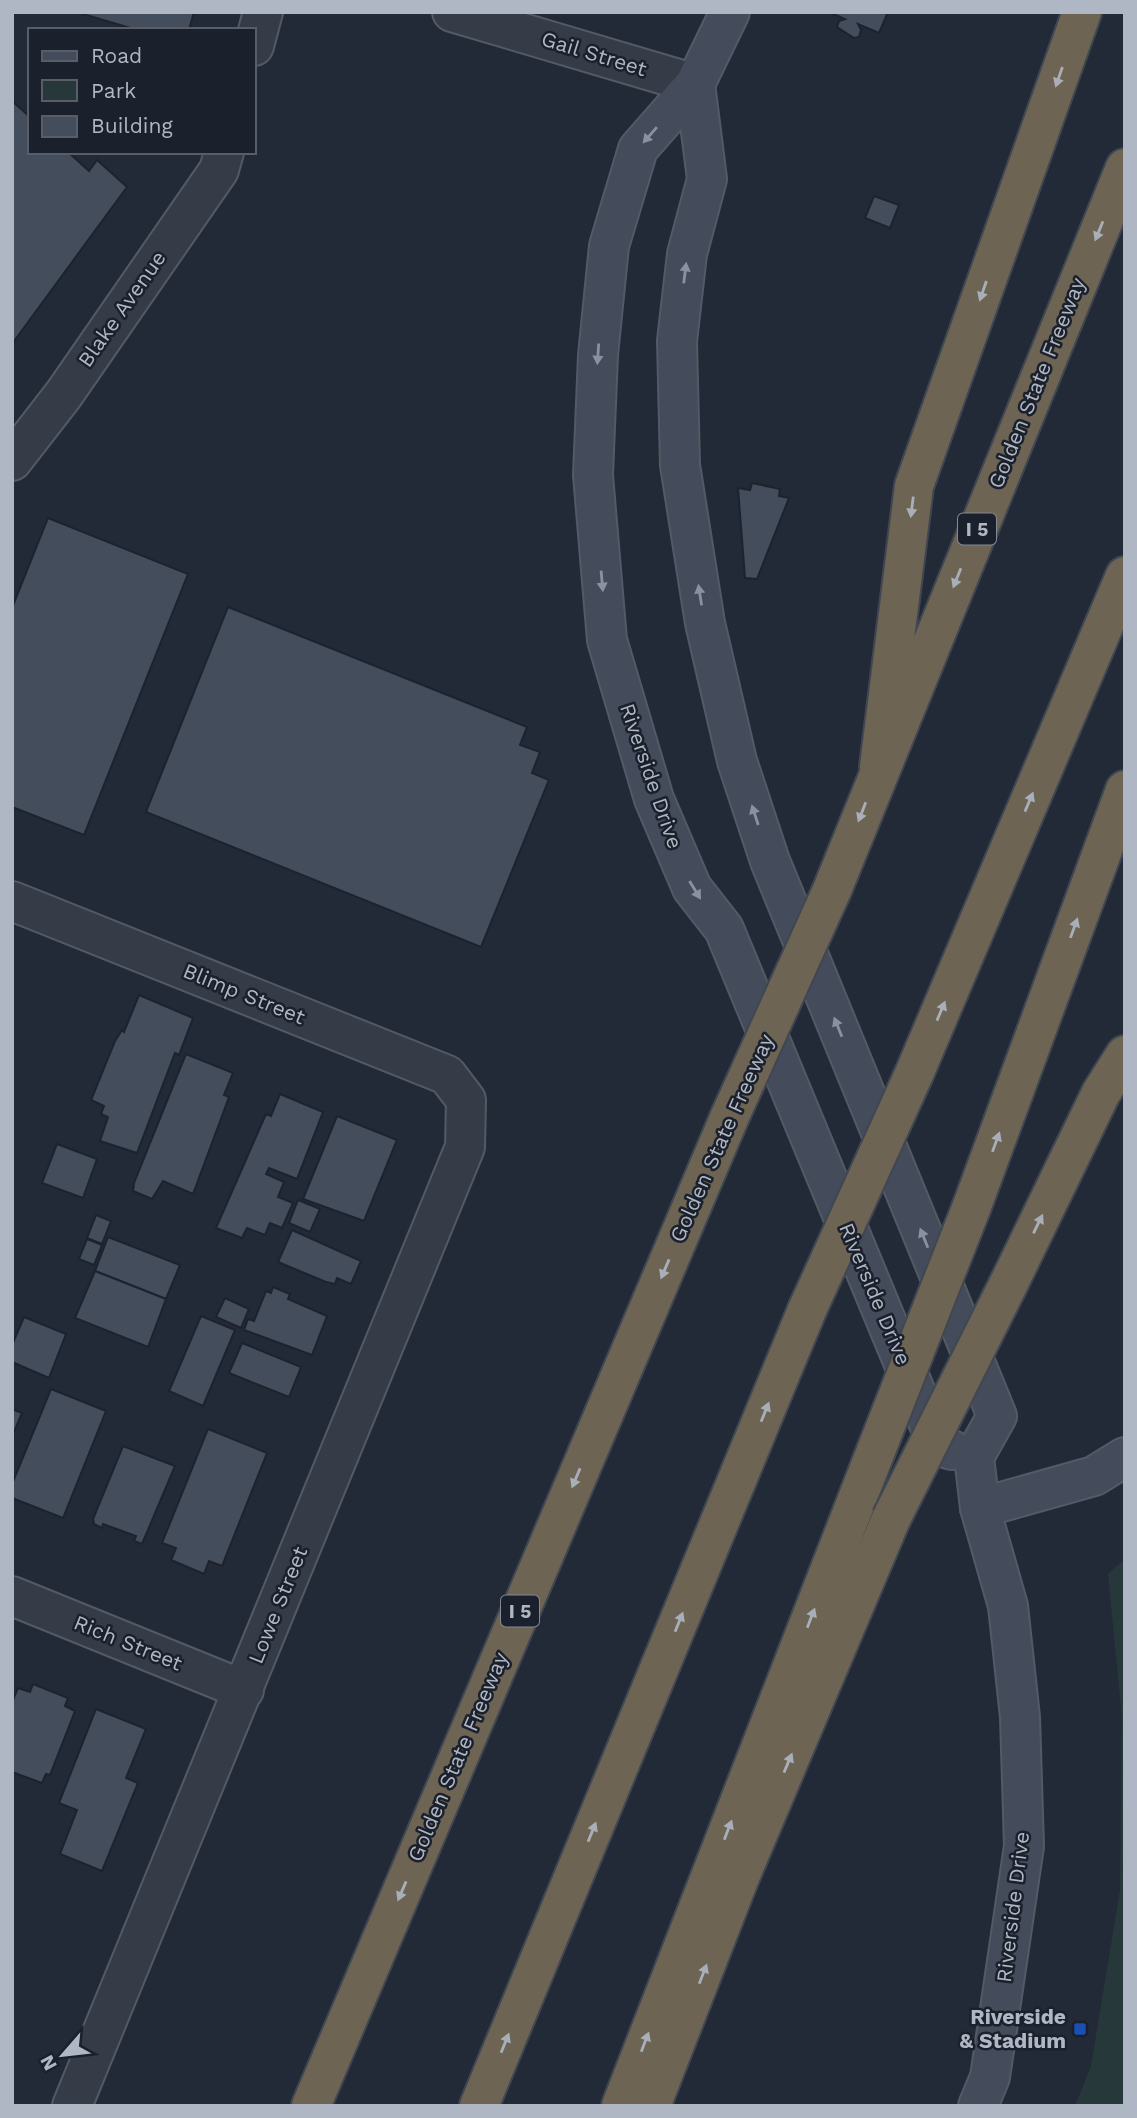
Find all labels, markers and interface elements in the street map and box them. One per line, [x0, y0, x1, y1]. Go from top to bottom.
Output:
street label: Gail Street [538, 26, 650, 81]
legend [28, 28, 256, 154]
text: Road [91, 43, 142, 68]
one-way arrow [1053, 66, 1064, 87]
text: Park [91, 78, 136, 103]
text: Building [91, 113, 173, 138]
one-way arrow [643, 127, 658, 144]
one-way arrow [1093, 221, 1104, 242]
street label: Blake Avenue [72, 246, 171, 372]
one-way arrow [680, 262, 691, 284]
street label: Golden State Freeway [983, 274, 1090, 492]
one-way arrow [977, 281, 988, 302]
one-way arrow [593, 343, 604, 365]
one-way arrow [906, 496, 917, 518]
road number: I 5 [958, 514, 996, 544]
one-way arrow [951, 568, 962, 589]
one-way arrow [597, 570, 608, 592]
one-way arrow [695, 584, 706, 606]
street label: Riverside Drive [615, 700, 688, 852]
one-way arrow [1024, 791, 1035, 812]
one-way arrow [857, 801, 868, 822]
one-way arrow [749, 805, 760, 826]
one-way arrow [688, 880, 701, 900]
one-way arrow [1069, 918, 1080, 939]
street label: Blimp Street [180, 958, 309, 1029]
one-way arrow [935, 1001, 946, 1022]
one-way arrow [832, 1017, 843, 1038]
street label: Golden State Freeway [664, 1030, 779, 1246]
one-way arrow [991, 1131, 1002, 1152]
one-way arrow [1032, 1214, 1043, 1234]
street label: Riverside Drive [834, 1219, 917, 1369]
one-way arrow [918, 1227, 929, 1248]
one-way arrow [659, 1259, 671, 1279]
one-way arrow [760, 1401, 771, 1422]
one-way arrow [570, 1468, 581, 1489]
street label: Lowe Street [243, 1542, 312, 1667]
road number: I 5 [501, 1596, 539, 1626]
one-way arrow [805, 1608, 816, 1629]
street label: Rich Street [70, 1609, 186, 1676]
one-way arrow [673, 1611, 684, 1632]
street label: Golden State Freeway [402, 1648, 513, 1865]
one-way arrow [783, 1752, 794, 1773]
one-way arrow [722, 1820, 733, 1841]
one-way arrow [587, 1822, 598, 1843]
street label: Riverside Drive [991, 1830, 1034, 1984]
one-way arrow [396, 1881, 407, 1902]
one-way arrow [697, 1963, 708, 1984]
place label: Riverside & Stadium [959, 2004, 1066, 2053]
north arrow [28, 2020, 98, 2090]
marker: Riverside & Stadium [1072, 2021, 1088, 2037]
one-way arrow [640, 2031, 651, 2052]
one-way arrow [500, 2032, 511, 2053]
text: N [35, 2051, 62, 2074]

